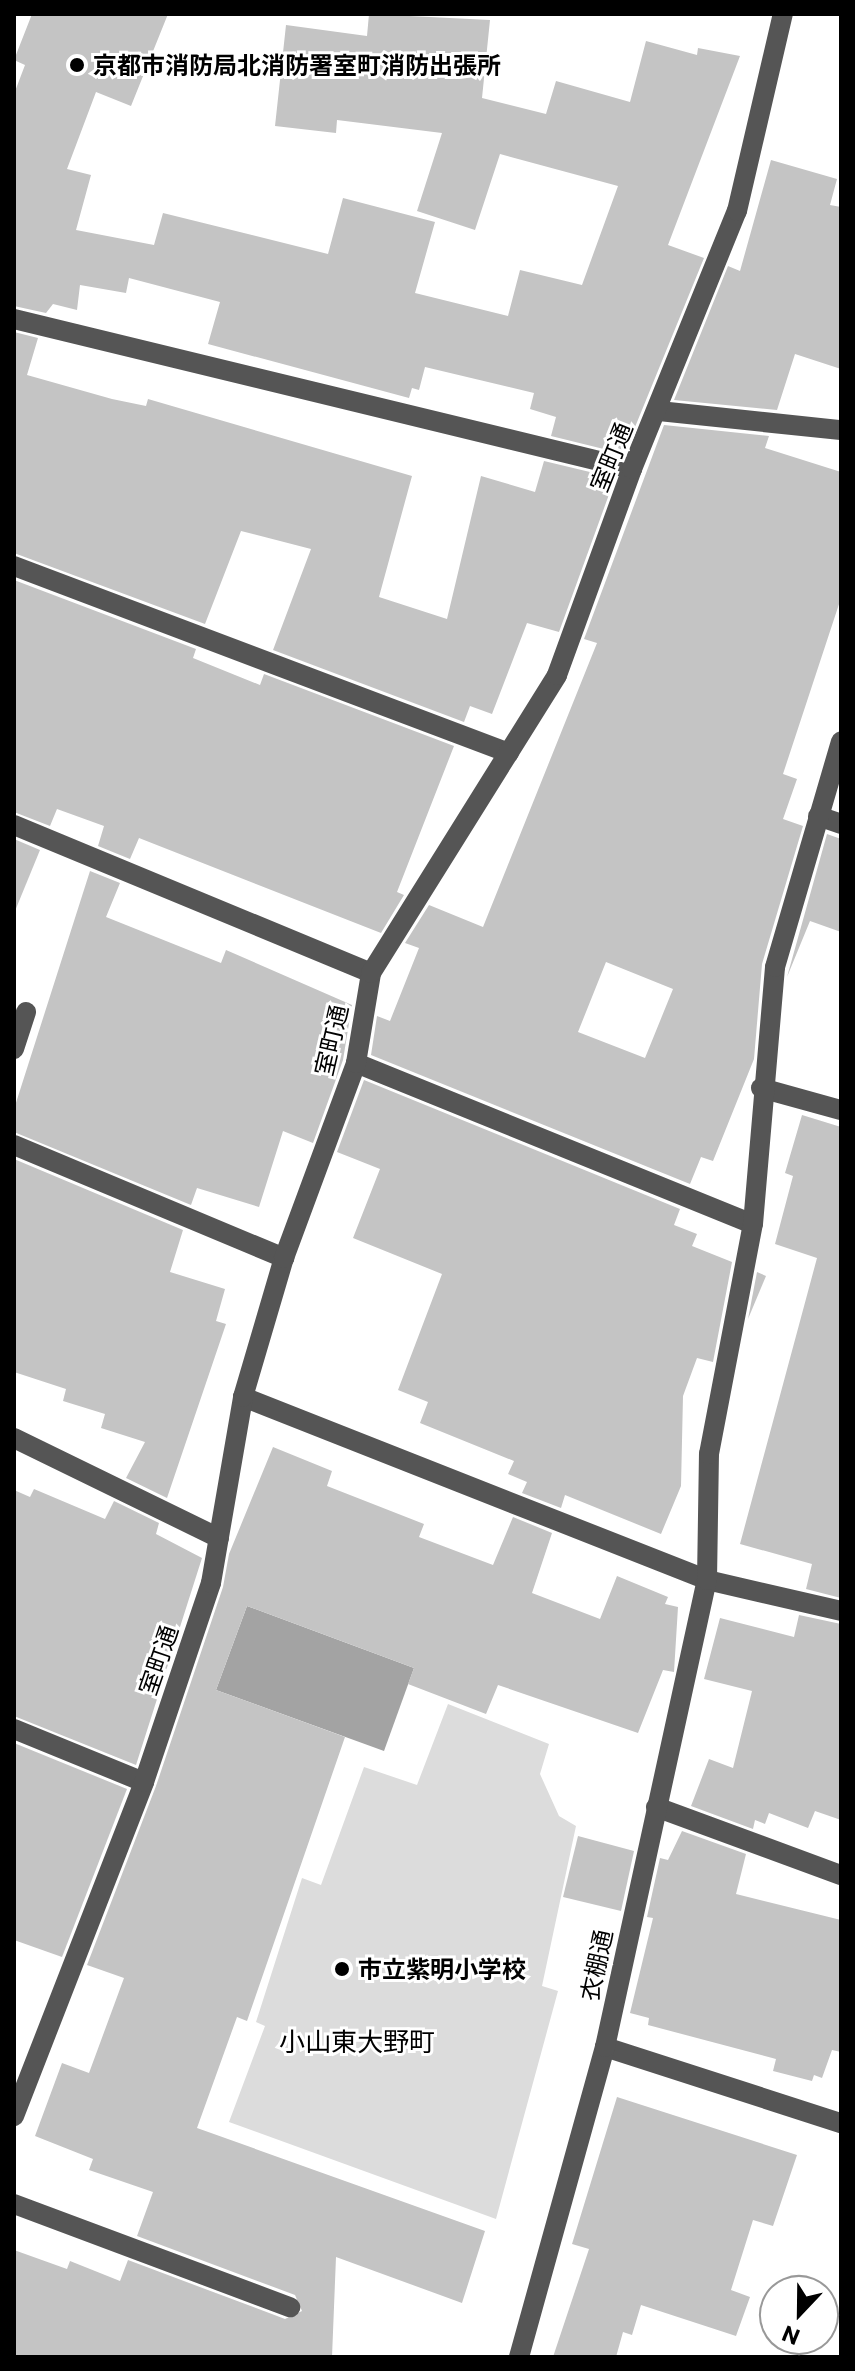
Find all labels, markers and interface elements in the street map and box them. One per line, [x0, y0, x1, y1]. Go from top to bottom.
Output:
place label: 京都市消防局北消防署室町消防出張所 [93, 51, 501, 79]
marker: 京都市消防局北消防署室町消防出張所 [68, 56, 86, 74]
street label: 室町通 [584, 418, 638, 496]
street label: 室町通 [309, 1002, 353, 1078]
street label: 室町通 [133, 1621, 183, 1699]
street label: 衣棚通 [574, 1927, 618, 2003]
place label: 市立紫明小学校 [358, 1955, 526, 1983]
marker: 市立紫明小学校 [333, 1960, 351, 1978]
district label: 小山東大野町 [279, 2025, 435, 2057]
north arrow [759, 2275, 839, 2355]
text: N [778, 2320, 803, 2351]

